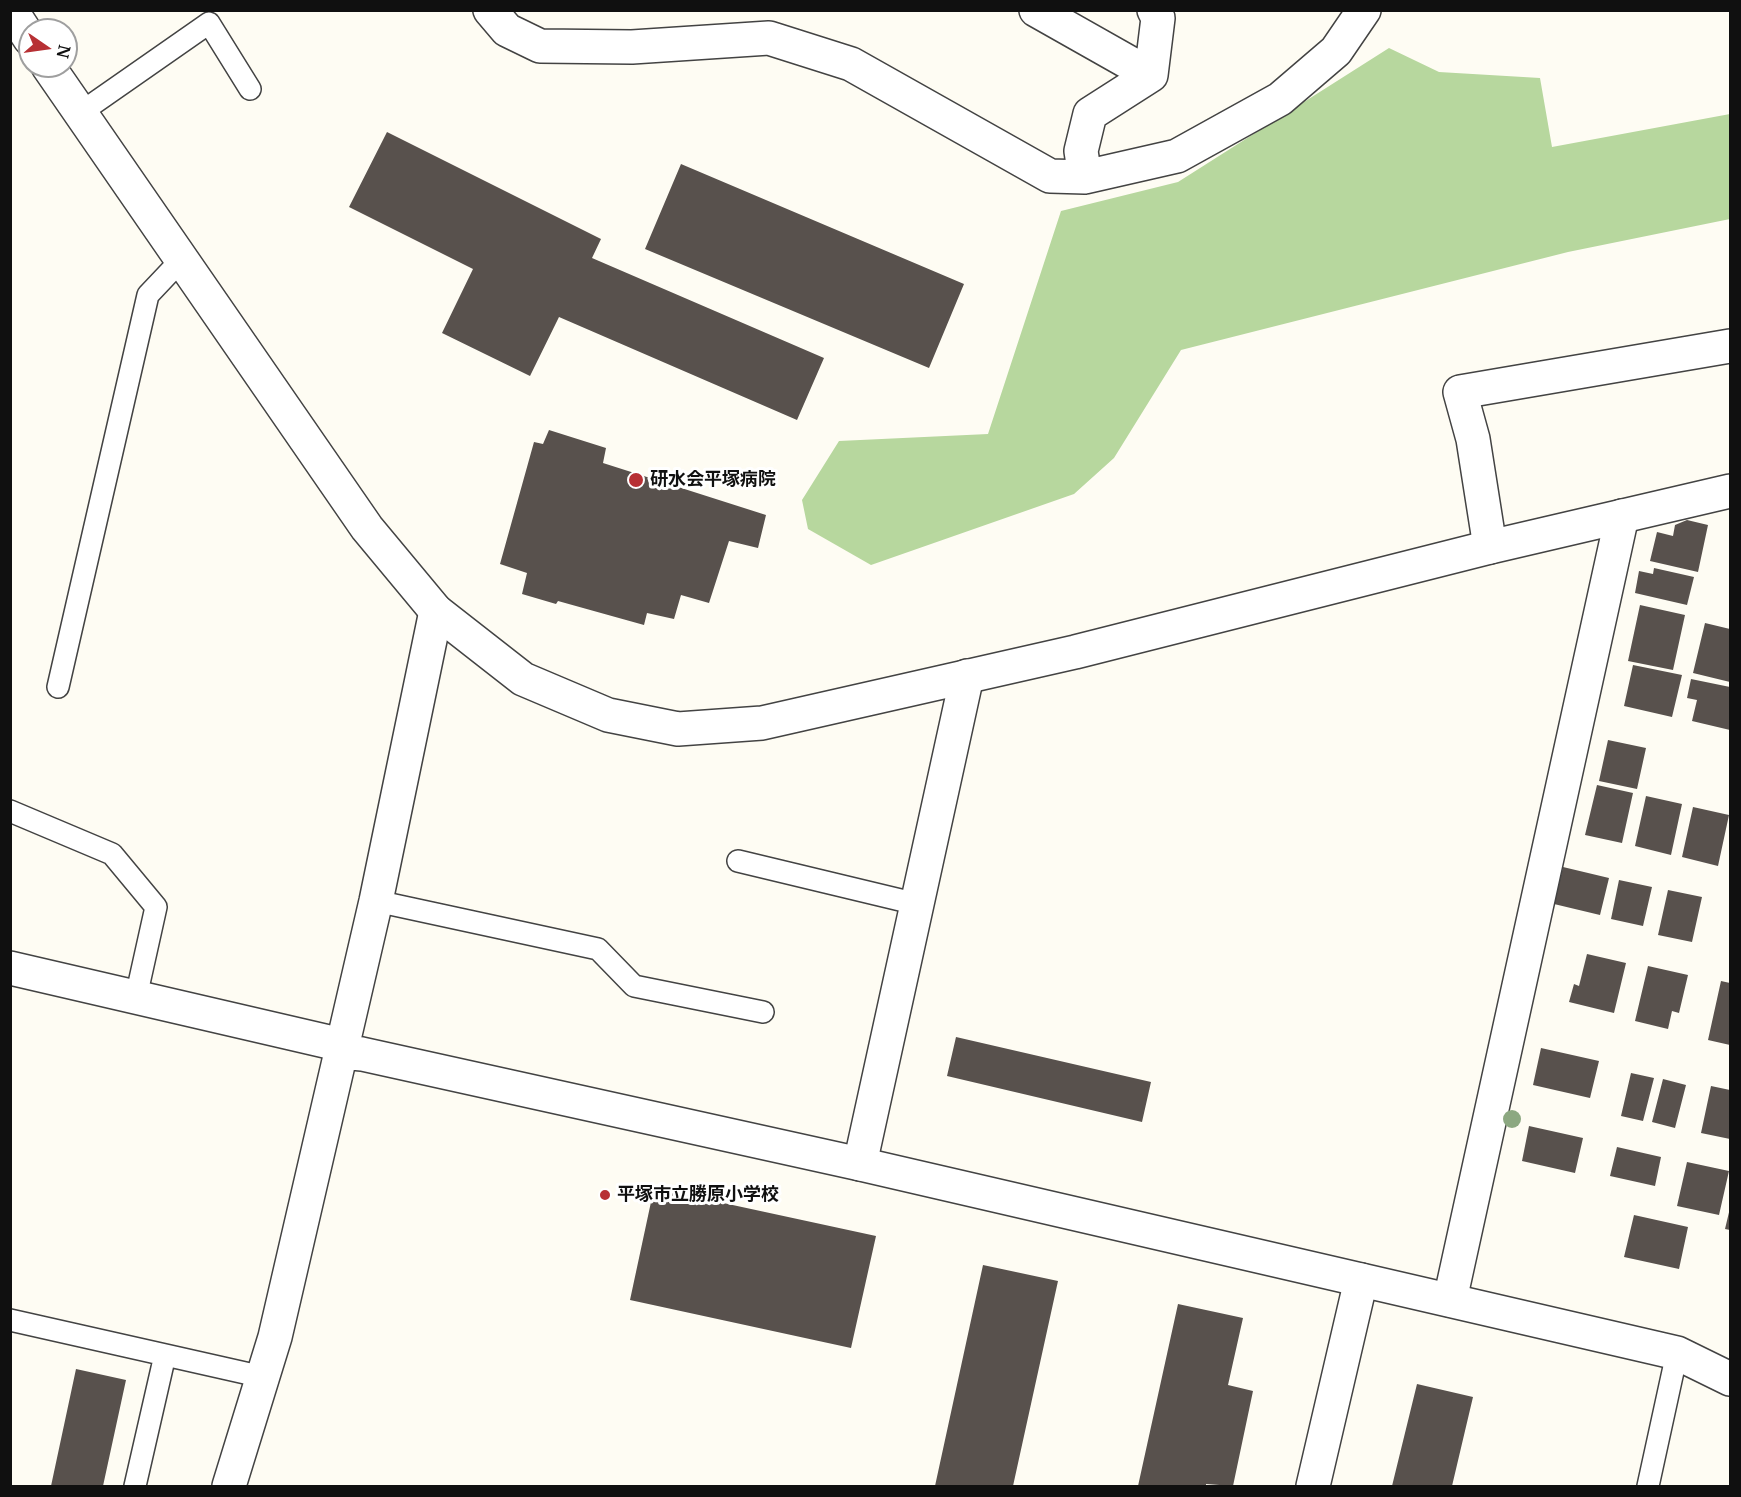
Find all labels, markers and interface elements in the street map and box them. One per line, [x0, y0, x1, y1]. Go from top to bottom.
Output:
north arrow [18, 18, 78, 78]
text: N [52, 43, 75, 60]
place label: 研水会平塚病院 [650, 469, 776, 491]
marker: 研水会平塚病院 [627, 471, 645, 489]
place label: 平塚市立勝原小学校 [617, 1184, 779, 1206]
marker: 平塚市立勝原小学校 [598, 1188, 612, 1202]

